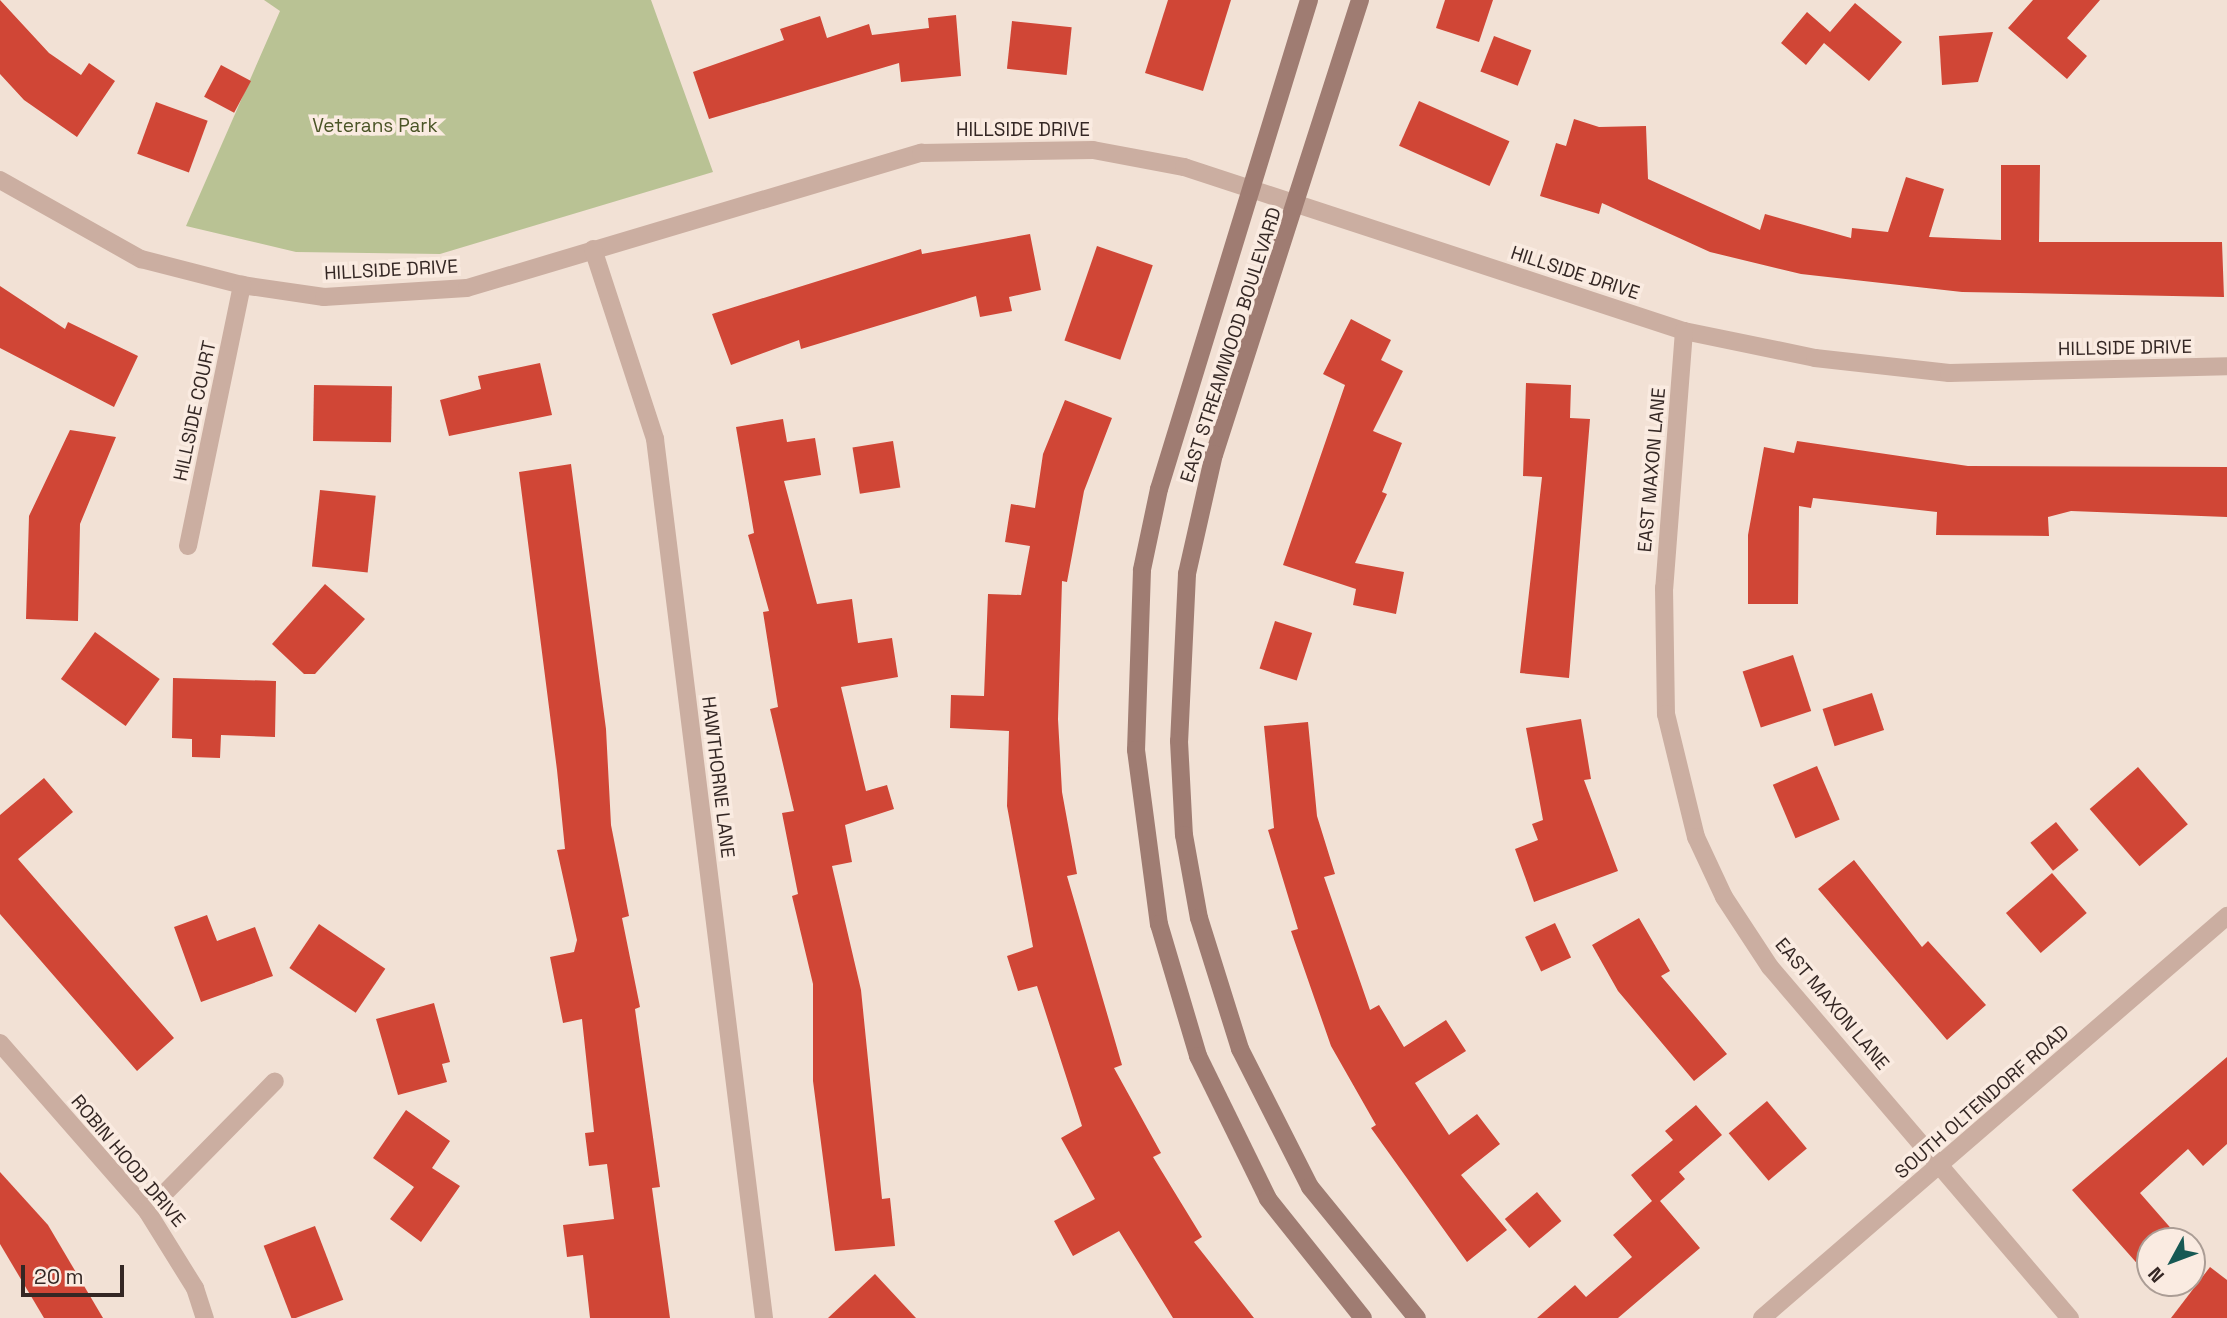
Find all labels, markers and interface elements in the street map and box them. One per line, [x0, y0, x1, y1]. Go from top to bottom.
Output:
park label: Veterans Park [312, 115, 438, 137]
street label: HILLSIDE DRIVE [956, 119, 1090, 141]
street label: EAST STREAMWOOD BOULEVARD [1176, 204, 1286, 486]
street label: HILLSIDE DRIVE [1508, 241, 1642, 305]
street label: HILLSIDE DRIVE [324, 255, 458, 285]
street label: HILLSIDE DRIVE [2058, 335, 2192, 361]
street label: HILLSIDE COURT [169, 339, 221, 483]
street label: EAST MAXON LANE [1633, 386, 1671, 554]
street label: HAWTHORNE LANE [697, 695, 739, 859]
street label: EAST MAXON LANE [1770, 933, 1894, 1075]
street label: SOUTH OLTENDORF ROAD [1890, 1020, 2074, 1184]
street label: ROBIN HOOD DRIVE [66, 1090, 190, 1232]
north arrow [2136, 1227, 2206, 1297]
scale bar [24, 1252, 128, 1296]
text: N [2143, 1262, 2170, 1288]
text: 20 m [34, 1263, 84, 1290]

